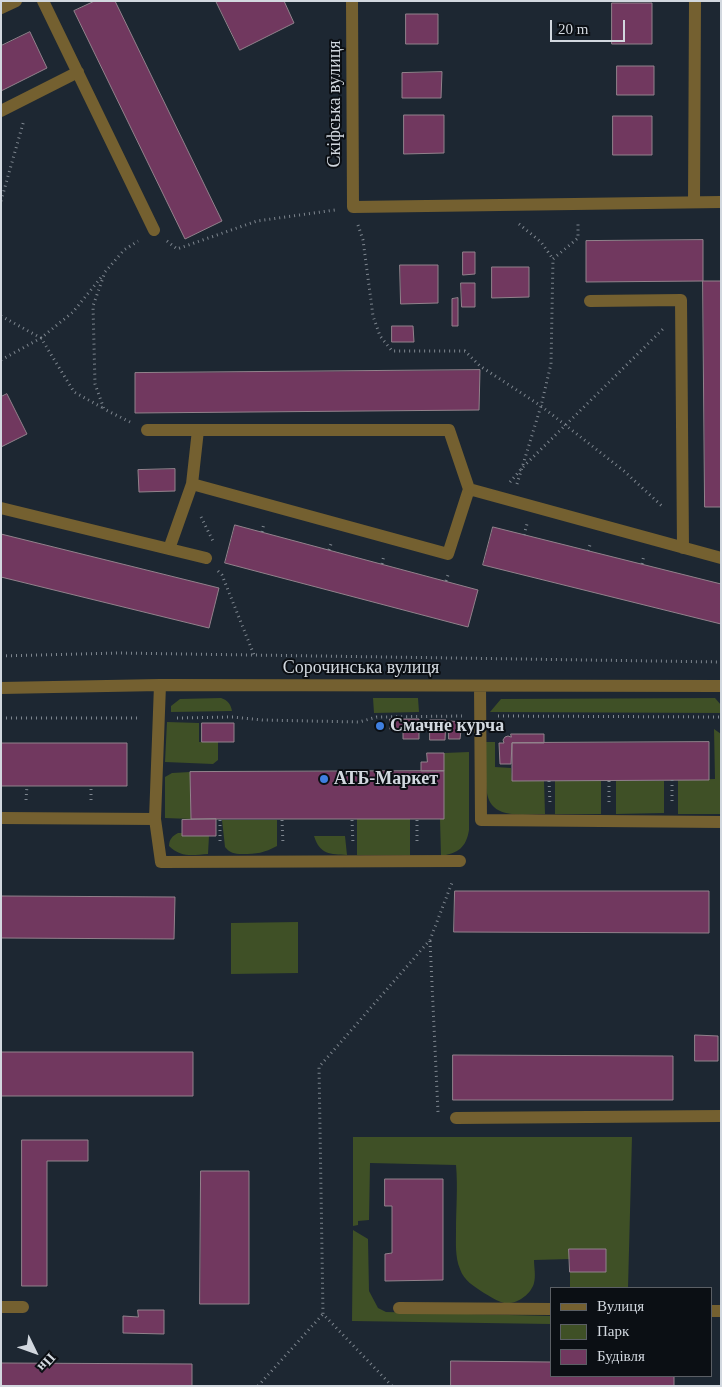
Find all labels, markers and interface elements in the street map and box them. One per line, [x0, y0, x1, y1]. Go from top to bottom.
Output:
scale bar [552, 10, 627, 42]
text: 20 m [558, 21, 588, 37]
street label: Скіфська вулиця [324, 40, 346, 168]
street label: Сорочинська вулиця [283, 657, 439, 679]
place label: Смачне курча [390, 715, 504, 737]
marker: Смачне курча [374, 720, 386, 732]
place label: АТБ-Маркет [334, 768, 438, 790]
marker: АТБ-Маркет [318, 773, 330, 785]
legend [550, 1287, 712, 1377]
text: Вулиця [597, 1298, 644, 1314]
text: Парк [597, 1323, 629, 1339]
north arrow [10, 1327, 60, 1377]
text: Будівля [597, 1348, 645, 1364]
text: Пн [35, 1350, 58, 1374]

